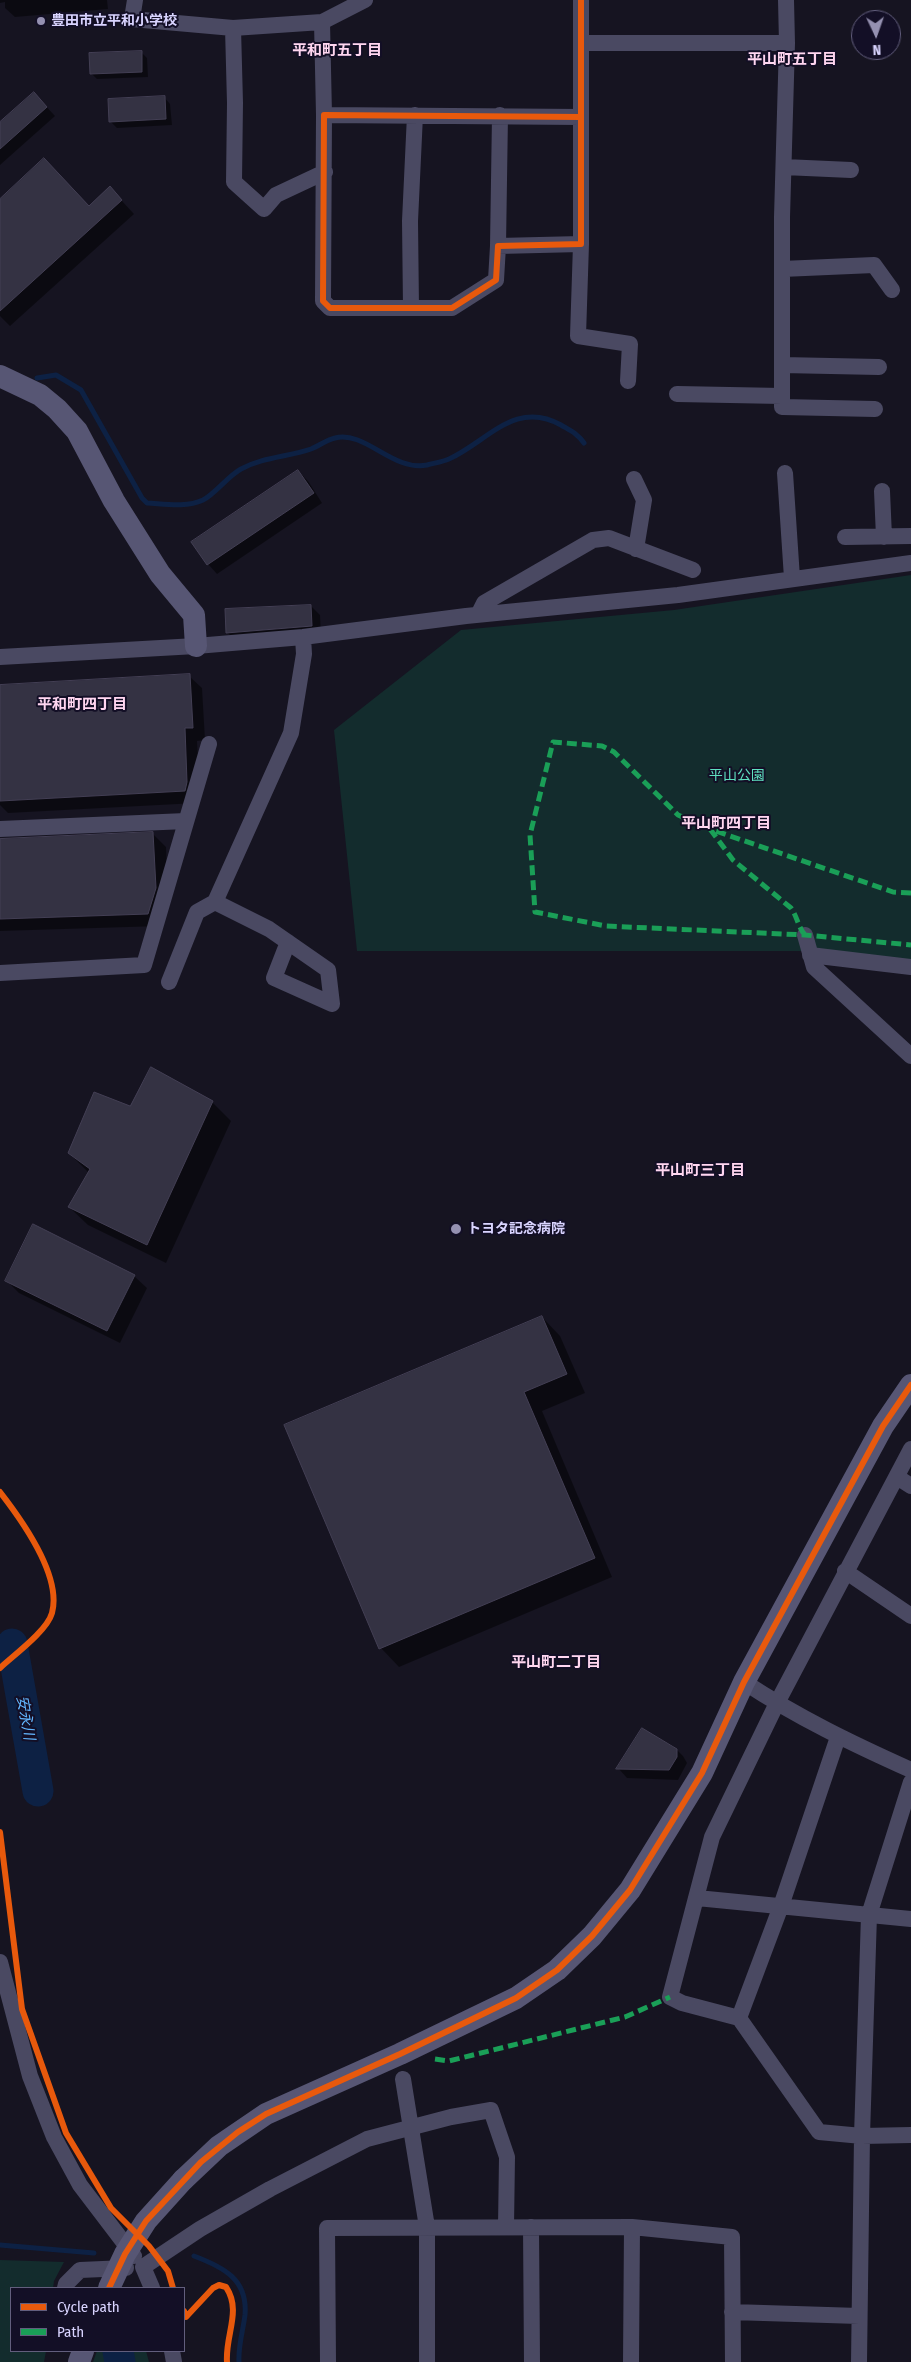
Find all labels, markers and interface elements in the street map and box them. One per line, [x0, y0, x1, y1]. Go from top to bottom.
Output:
north arrow [851, 10, 901, 60]
place label: 豊田市立平和小学校 [51, 13, 177, 29]
marker: 豊田市立平和小学校 [35, 15, 47, 27]
text: N [872, 41, 881, 58]
district label: 平和町五丁目 [292, 42, 382, 60]
district label: 平山町五丁目 [747, 51, 837, 69]
district label: 平和町四丁目 [37, 696, 127, 714]
park label: 平山公園 [709, 768, 765, 784]
district label: 平山町四丁目 [681, 815, 771, 833]
district label: 平山町三丁目 [655, 1162, 745, 1180]
place label: トヨタ記念病院 [467, 1221, 565, 1237]
marker: トヨタ記念病院 [449, 1222, 463, 1236]
district label: 平山町二丁目 [511, 1654, 601, 1672]
water label: 安永川 [12, 1694, 38, 1742]
legend [10, 2287, 185, 2352]
text: Cycle path [57, 2298, 120, 2316]
text: Path [57, 2323, 84, 2341]

